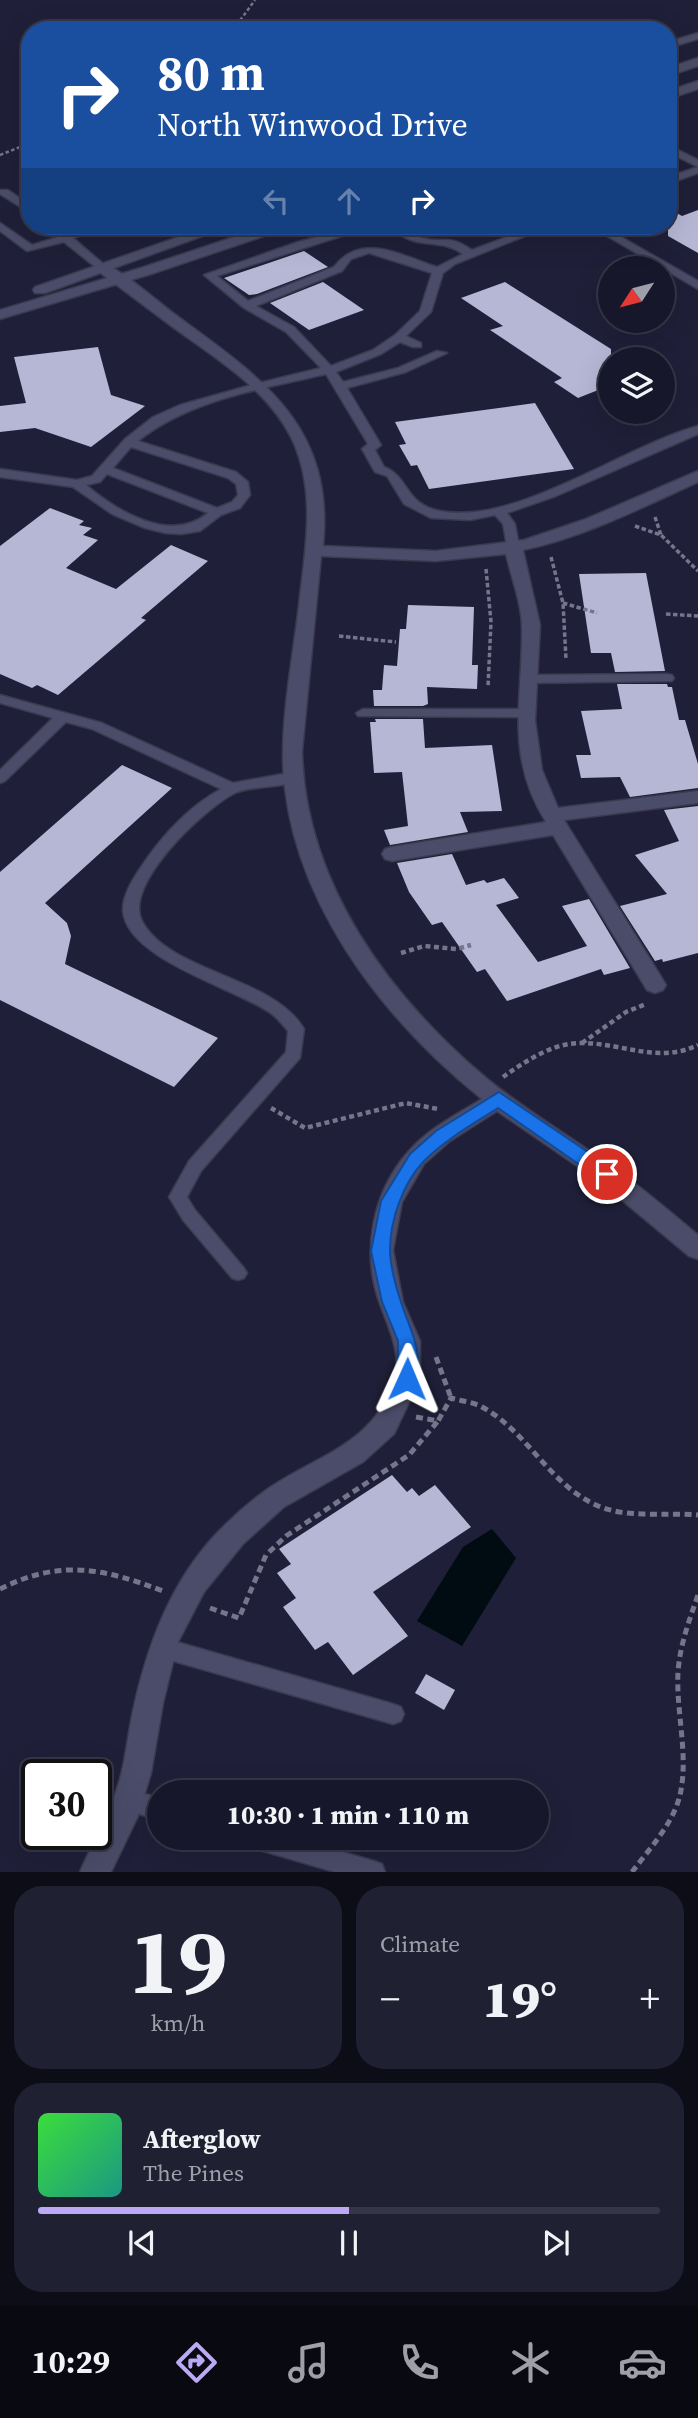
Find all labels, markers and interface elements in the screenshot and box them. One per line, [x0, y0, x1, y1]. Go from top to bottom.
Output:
text: 80 m [157, 39, 265, 106]
icon: right [42, 49, 133, 140]
text: North Winwood Drive [157, 103, 468, 147]
icon: left [257, 182, 295, 220]
icon: ahead [330, 182, 368, 220]
icon: right [403, 182, 441, 220]
north arrow [598, 256, 676, 332]
map controls [598, 256, 675, 424]
button: layers [598, 347, 675, 424]
pin [577, 1144, 637, 1204]
icon: arrive [588, 1155, 626, 1193]
position arrow [370, 1342, 444, 1416]
speed limit sign: 30 [21, 1759, 112, 1850]
text: 10:30 · 1 min · 110 m [227, 1797, 469, 1833]
text: 19 [129, 1899, 227, 2023]
text: Climate [380, 1928, 460, 1960]
text: 19° [483, 1963, 557, 2034]
text: − [380, 1973, 400, 2025]
text: + [640, 1973, 660, 2025]
text: km/h [151, 2007, 205, 2039]
text: Afterglow [143, 2121, 261, 2157]
text: The Pines [143, 2157, 244, 2189]
icon: previous [123, 2224, 161, 2262]
icon: pause [330, 2224, 368, 2262]
icon: next [537, 2224, 575, 2262]
icon: directions [172, 2338, 221, 2387]
icon: music [284, 2338, 333, 2387]
icon: phone [395, 2338, 444, 2387]
icon: climate [506, 2338, 555, 2387]
icon: car [618, 2338, 667, 2387]
text: 10:29 [31, 2340, 110, 2384]

